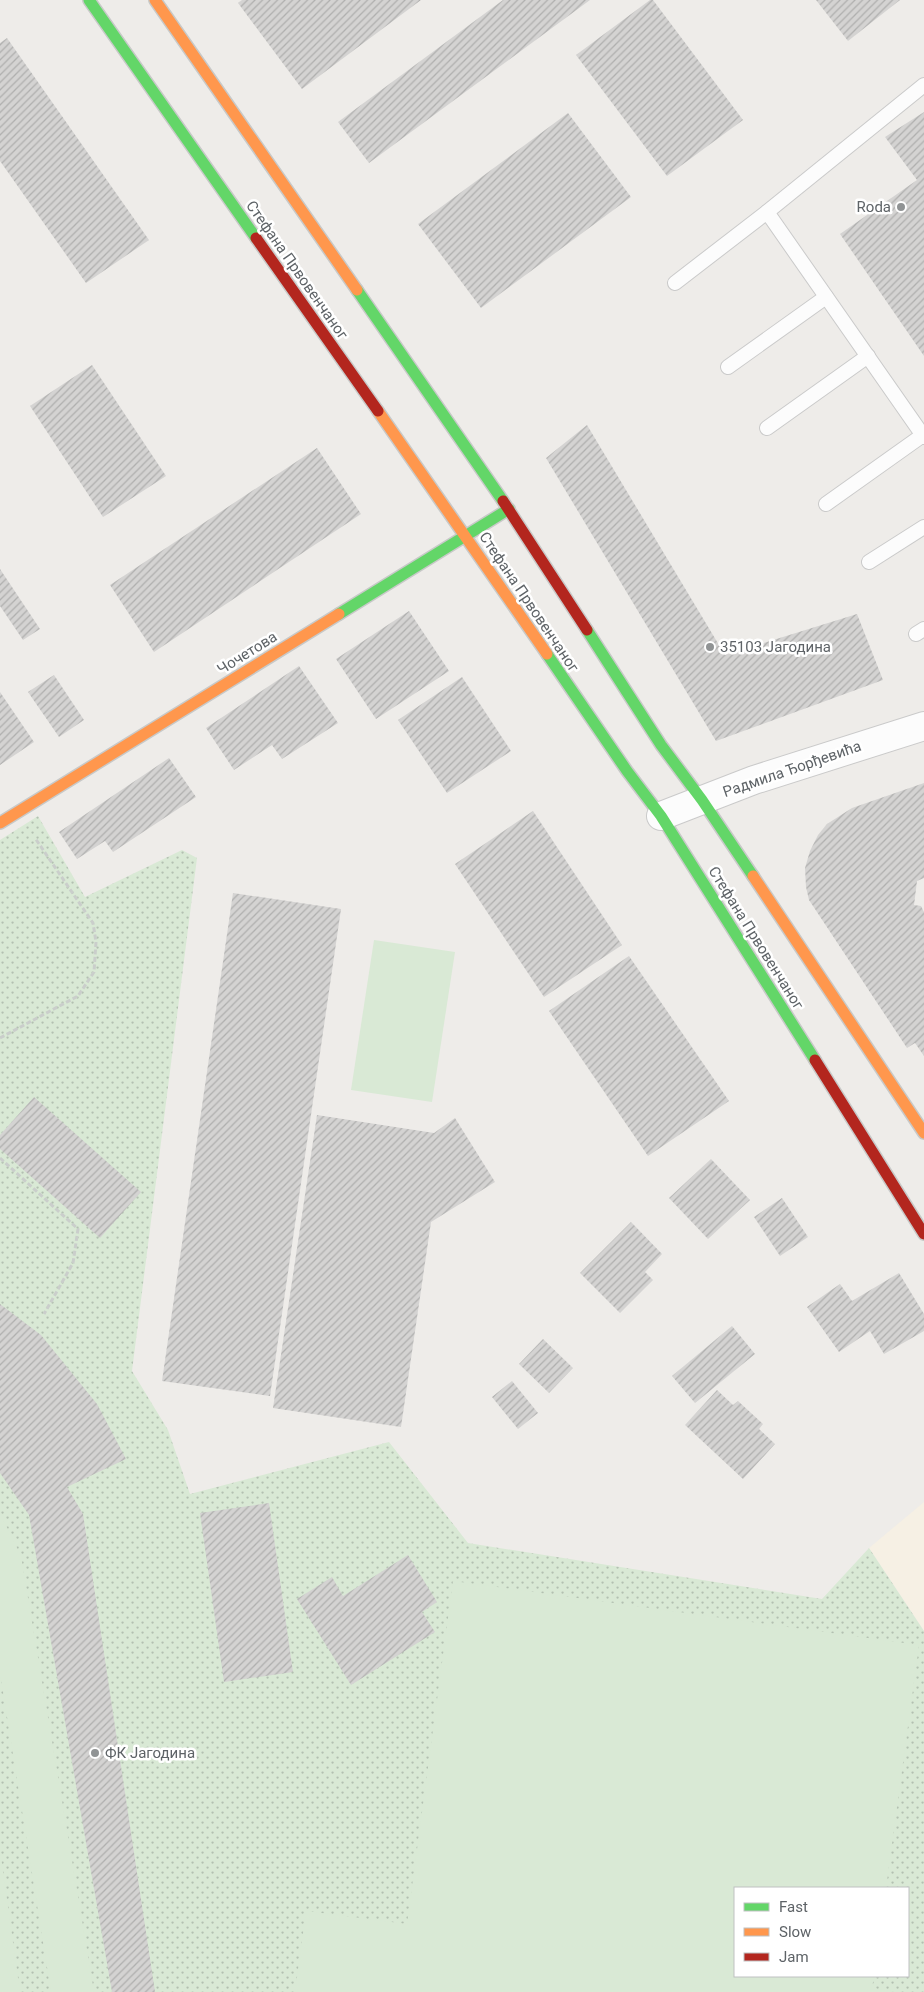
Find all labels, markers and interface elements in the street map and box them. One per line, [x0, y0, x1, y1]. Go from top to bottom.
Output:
street label: Стефана Првовенчаног [242, 197, 352, 343]
place label: Roda [857, 198, 891, 216]
marker: Roda [895, 201, 907, 213]
street label: Стефана Првовенчаног [475, 528, 583, 676]
street label: Чочетова [214, 628, 280, 678]
place label: 35103 Јагодина [720, 638, 831, 656]
marker: 35103 Јагодина [704, 641, 716, 653]
street label: Радмила Ђорђевића [721, 737, 863, 801]
street label: Стефана Првовенчаног [705, 863, 808, 1013]
place label: ФК Јагодина [105, 1744, 195, 1762]
marker: ФК Јагодина [89, 1747, 101, 1759]
legend [734, 1887, 909, 1977]
text: Fast [779, 1898, 808, 1916]
text: Slow [779, 1923, 811, 1941]
text: Jam [779, 1948, 809, 1966]

